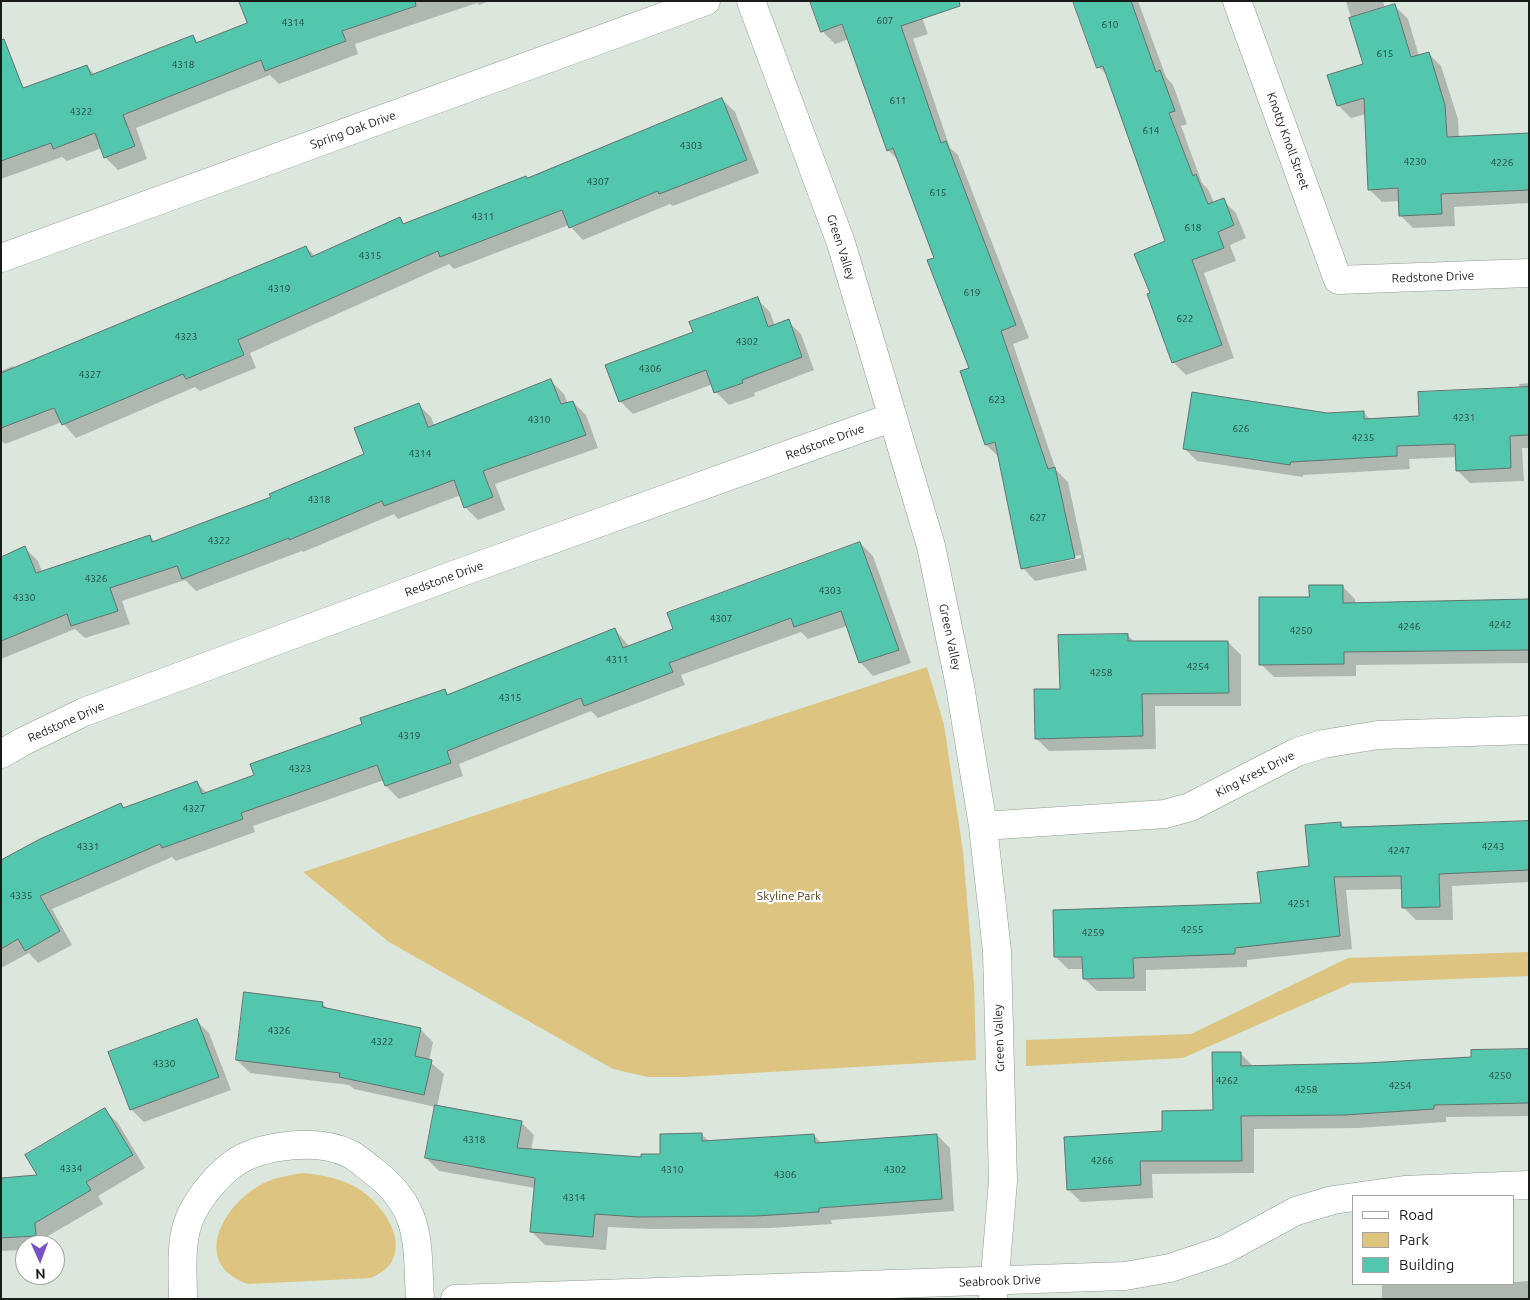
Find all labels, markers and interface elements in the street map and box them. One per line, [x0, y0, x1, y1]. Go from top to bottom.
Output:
house number: 607 [877, 15, 893, 27]
house number: 4314 [282, 17, 304, 29]
house number: 610 [1102, 19, 1118, 31]
house number: 615 [1377, 48, 1393, 60]
house number: 4318 [172, 59, 194, 71]
street label: Knotty Knoll Street [1264, 90, 1312, 192]
house number: 611 [890, 95, 906, 107]
house number: 4322 [70, 106, 92, 118]
street label: Spring Oak Drive [308, 108, 398, 152]
house number: 614 [1143, 125, 1159, 137]
house number: 4303 [680, 140, 702, 152]
house number: 4230 [1404, 156, 1426, 168]
house number: 4226 [1491, 157, 1513, 169]
house number: 4307 [587, 176, 609, 188]
house number: 615 [930, 187, 946, 199]
house number: 4311 [472, 211, 494, 223]
street label: Green Valley [824, 213, 858, 281]
house number: 618 [1185, 222, 1201, 234]
house number: 4315 [359, 250, 381, 262]
street label: Redstone Drive [1391, 268, 1475, 286]
house number: 4319 [268, 283, 290, 295]
house number: 619 [964, 287, 980, 299]
house number: 622 [1177, 313, 1193, 325]
house number: 4323 [175, 331, 197, 343]
house number: 4302 [736, 336, 758, 348]
house number: 4306 [639, 363, 661, 375]
house number: 4327 [79, 369, 101, 381]
house number: 623 [989, 394, 1005, 406]
house number: 4231 [1453, 412, 1475, 424]
house number: 4310 [528, 414, 550, 426]
street label: Redstone Drive [784, 421, 866, 463]
house number: 626 [1233, 423, 1249, 435]
house number: 4235 [1352, 432, 1374, 444]
house number: 4314 [409, 448, 431, 460]
house number: 4318 [308, 494, 330, 506]
house number: 627 [1030, 512, 1046, 524]
house number: 4322 [208, 535, 230, 547]
street label: Redstone Drive [403, 558, 485, 600]
house number: 4326 [85, 573, 107, 585]
house number: 4303 [819, 585, 841, 597]
house number: 4330 [13, 592, 35, 604]
street label: Green Valley [936, 602, 964, 672]
house number: 4307 [710, 613, 732, 625]
house number: 4242 [1489, 619, 1511, 631]
house number: 4246 [1398, 621, 1420, 633]
house number: 4250 [1290, 625, 1312, 637]
house number: 4311 [606, 654, 628, 666]
house number: 4254 [1187, 661, 1209, 673]
house number: 4258 [1090, 667, 1112, 679]
house number: 4315 [499, 692, 521, 704]
street label: Redstone Drive [25, 699, 107, 745]
house number: 4319 [398, 730, 420, 742]
street label: King Krest Drive [1213, 748, 1297, 800]
house number: 4323 [289, 763, 311, 775]
house number: 4327 [183, 803, 205, 815]
house number: 4331 [77, 841, 99, 853]
house number: 4243 [1482, 841, 1504, 853]
house number: 4247 [1388, 845, 1410, 857]
park label: Skyline Park [757, 889, 821, 903]
house number: 4335 [10, 890, 32, 902]
house number: 4251 [1288, 898, 1310, 910]
house number: 4255 [1181, 924, 1203, 936]
house number: 4259 [1082, 927, 1104, 939]
street label: Green Valley [991, 1004, 1007, 1072]
house number: 4326 [268, 1025, 290, 1037]
house number: 4322 [371, 1036, 393, 1048]
house number: 4330 [153, 1058, 175, 1070]
house number: 4250 [1489, 1070, 1511, 1082]
house number: 4262 [1216, 1075, 1238, 1087]
house number: 4254 [1389, 1080, 1411, 1092]
house number: 4258 [1295, 1084, 1317, 1096]
house number: 4318 [463, 1134, 485, 1146]
house number: 4266 [1091, 1155, 1113, 1167]
house number: 4334 [60, 1163, 82, 1175]
house number: 4310 [661, 1164, 683, 1176]
house number: 4302 [884, 1164, 906, 1176]
house number: 4306 [774, 1169, 796, 1181]
house number: 4314 [563, 1192, 585, 1204]
legend [1352, 1195, 1515, 1285]
text: Road [1399, 1206, 1434, 1223]
text: Park [1399, 1231, 1429, 1248]
north arrow [15, 1235, 65, 1285]
text: Building [1399, 1256, 1454, 1273]
text: N [35, 1266, 46, 1282]
street label: Seabrook Drive [959, 1272, 1041, 1290]

